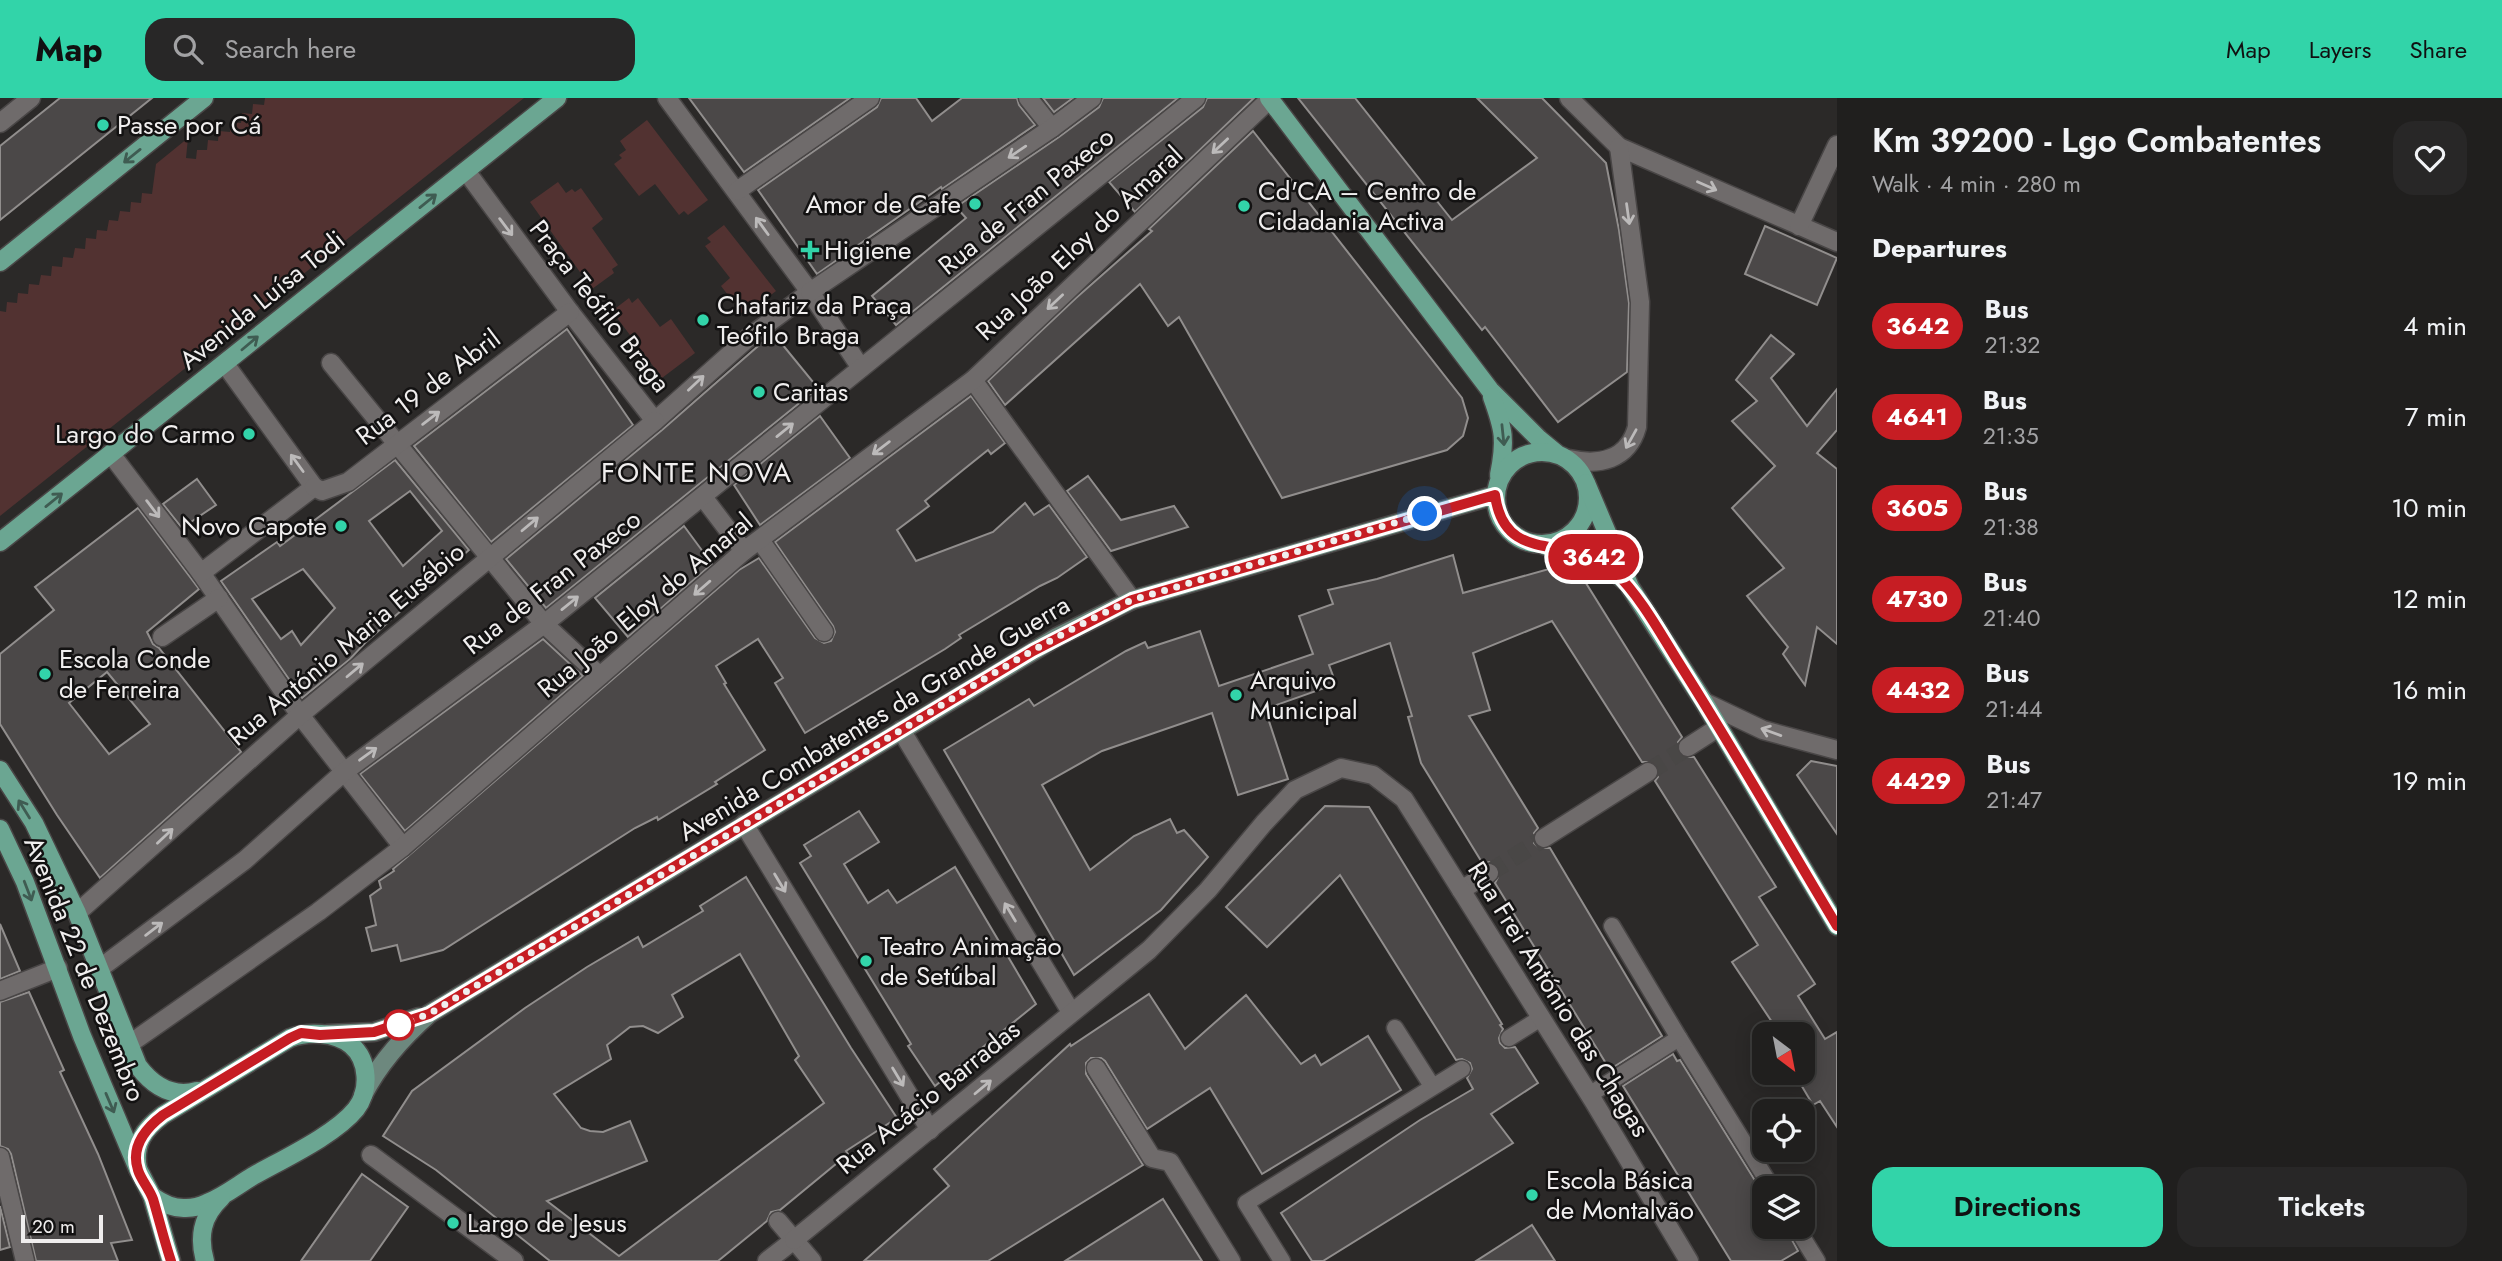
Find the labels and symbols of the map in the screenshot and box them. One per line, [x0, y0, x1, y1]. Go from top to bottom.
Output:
place label: Passe por Cá [117, 106, 261, 144]
marker: Passe por Cá [95, 117, 111, 133]
street label: Rua de Fran Paxeco [930, 118, 1122, 284]
street label: Rua João Eloy do Amaral [967, 137, 1191, 349]
one-way arrow [1211, 138, 1229, 154]
one-way arrow [1008, 145, 1027, 159]
one-way arrow [123, 148, 142, 163]
place label: Cd'CA – Centro de Cidadania Activa [1258, 172, 1477, 240]
one-way arrow [1696, 180, 1718, 193]
place label: Amor de Cafe [805, 185, 961, 223]
one-way arrow [419, 193, 437, 209]
marker: Amor de Cafe [967, 196, 983, 212]
marker: Cd'CA – Centro de Cidadania Activa [1236, 198, 1252, 214]
one-way arrow [1622, 203, 1635, 225]
street label: Praça Teófilo Braga [520, 211, 680, 401]
one-way arrow [498, 217, 513, 235]
one-way arrow [755, 217, 769, 236]
street label: Avenida Luísa Todi [171, 221, 353, 379]
place label: Higiene [824, 231, 911, 269]
marker: Higiene [802, 242, 818, 258]
place label: Chafariz da Praça Teófilo Braga [717, 286, 912, 354]
one-way arrow [1046, 294, 1064, 310]
marker: Chafariz da Praça Teófilo Braga [695, 312, 711, 328]
street label: Rua 19 de Abril [348, 320, 508, 454]
one-way arrow [241, 335, 259, 351]
place label: Caritas [773, 373, 848, 411]
one-way arrow [687, 374, 704, 391]
marker: Caritas [751, 384, 767, 400]
one-way arrow [422, 410, 440, 425]
place label: Largo do Carmo [55, 415, 235, 453]
one-way arrow [775, 423, 794, 438]
one-way arrow [1496, 423, 1509, 446]
marker: Largo do Carmo [241, 426, 257, 442]
one-way arrow [1623, 429, 1637, 449]
one-way arrow [872, 441, 891, 456]
district label: FONTE NOVA [601, 452, 793, 493]
one-way arrow [289, 454, 304, 473]
one-way arrow [44, 493, 62, 508]
your location [1407, 496, 1442, 531]
one-way arrow [145, 499, 160, 517]
street label: Rua de Fran Paxeco [455, 500, 649, 664]
street label: Rua João Eloy do Amaral [529, 503, 761, 707]
place label: Novo Capote [181, 507, 327, 545]
one-way arrow [520, 517, 538, 532]
marker: Novo Capote [333, 518, 349, 534]
street label: Rua António Maria Eusébio [219, 533, 473, 755]
line badge: 3642 [1545, 534, 1643, 580]
one-way arrow [693, 580, 711, 596]
street label: Avenida Combatentes da Grande Guerra [671, 586, 1077, 850]
one-way arrow [560, 596, 578, 611]
place label: Escola Conde de Ferreira [59, 640, 211, 708]
place label: Arquivo Municipal [1250, 661, 1358, 729]
one-way arrow [345, 662, 363, 677]
marker: Escola Conde de Ferreira [37, 666, 53, 682]
marker: Arquivo Municipal [1228, 687, 1244, 703]
one-way arrow [1761, 725, 1783, 737]
one-way arrow [358, 747, 377, 762]
one-way arrow [17, 799, 31, 819]
one-way arrow [156, 827, 173, 844]
street label: Avenida 22 de Dezembro [14, 831, 156, 1107]
street label: Rua Frei António das Chagas [1458, 854, 1660, 1144]
one-way arrow [773, 872, 787, 892]
one-way arrow [23, 879, 36, 901]
one-way arrow [1003, 903, 1017, 923]
one-way arrow [144, 921, 162, 936]
place label: Teatro Animação de Setúbal [880, 927, 1062, 995]
marker: Teatro Animação de Setúbal [858, 953, 874, 969]
unlabelled marker [384, 1010, 414, 1040]
street label: Rua Acácio Barradas [828, 1011, 1028, 1183]
north arrow [1752, 1022, 1815, 1085]
one-way arrow [891, 1066, 905, 1086]
one-way arrow [973, 1079, 991, 1094]
one-way arrow [104, 1092, 117, 1113]
place label: Escola Básica de Montalvão [1546, 1161, 1694, 1229]
marker: Escola Básica de Montalvão [1524, 1187, 1540, 1203]
place label: Largo de Jesus [467, 1204, 627, 1242]
scale bar [21, 1212, 103, 1244]
marker: Largo de Jesus [445, 1215, 461, 1231]

